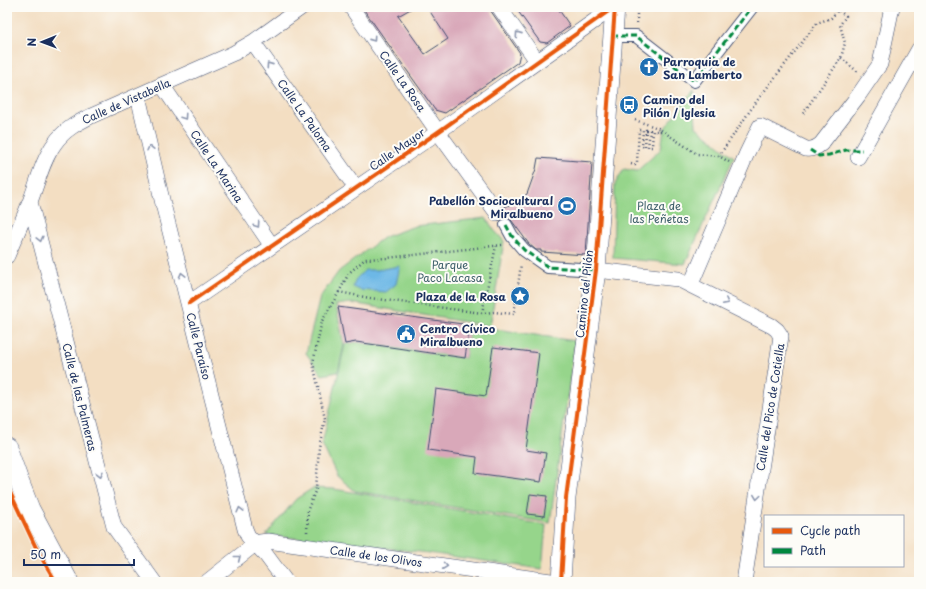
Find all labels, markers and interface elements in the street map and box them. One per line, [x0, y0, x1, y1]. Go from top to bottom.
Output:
north arrow [22, 22, 62, 62]
one-way arrow [515, 31, 523, 38]
one-way arrow [368, 35, 376, 42]
text: N [23, 37, 40, 47]
street label: Calle La Rosa [376, 47, 431, 116]
place label: Parroquia de San Lamberto [663, 53, 743, 83]
church icon: Parroquia de San Lamberto [638, 56, 660, 78]
one-way arrow [267, 62, 274, 69]
street label: Calle de Vistabella [79, 74, 173, 128]
street label: Calle La Paloma [274, 75, 337, 155]
place label: Camino del Pilón / Iglesia [643, 91, 716, 121]
bus stop icon: Camino del Pilón / Iglesia [618, 94, 640, 116]
one-way arrow [179, 113, 186, 120]
street label: Calle Mayor [365, 123, 429, 175]
street label: Calle La Marina [186, 126, 248, 206]
one-way arrow [147, 145, 155, 152]
place label: Pabellón Sociocultural Miralbueno [429, 192, 554, 222]
sports icon: Pabellón Sociocultural Miralbueno [556, 195, 578, 217]
park label: Plaza de las Peñetas [629, 197, 689, 227]
one-way arrow [252, 221, 260, 228]
one-way arrow [35, 236, 44, 243]
street label: Camino del Pilón [571, 249, 597, 339]
park label: Parque Paco Lacasa [417, 256, 483, 286]
one-way arrow [178, 271, 186, 278]
place icon: Plaza de la Rosa [509, 285, 531, 307]
place label: Plaza de la Rosa [416, 288, 507, 305]
one-way arrow [722, 297, 729, 305]
street label: Calle Paraíso [182, 311, 216, 381]
place label: Centro Cívico Miralbueno [420, 320, 496, 350]
public building icon: Centro Cívico Miralbueno [395, 323, 417, 345]
street label: Calle de las Palmeras [58, 341, 102, 453]
street label: Calle del Pico de Cotiella [751, 342, 789, 472]
one-way arrow [95, 470, 104, 477]
one-way arrow [753, 494, 762, 500]
one-way arrow [236, 506, 245, 513]
legend [764, 515, 904, 567]
text: Cycle path [800, 521, 861, 539]
scale bar [24, 541, 134, 567]
street label: Calle de los Olivos [329, 541, 423, 571]
text: Path [800, 541, 826, 559]
text: 50 m [30, 545, 61, 563]
one-way arrow [233, 555, 240, 562]
one-way arrow [442, 561, 448, 570]

